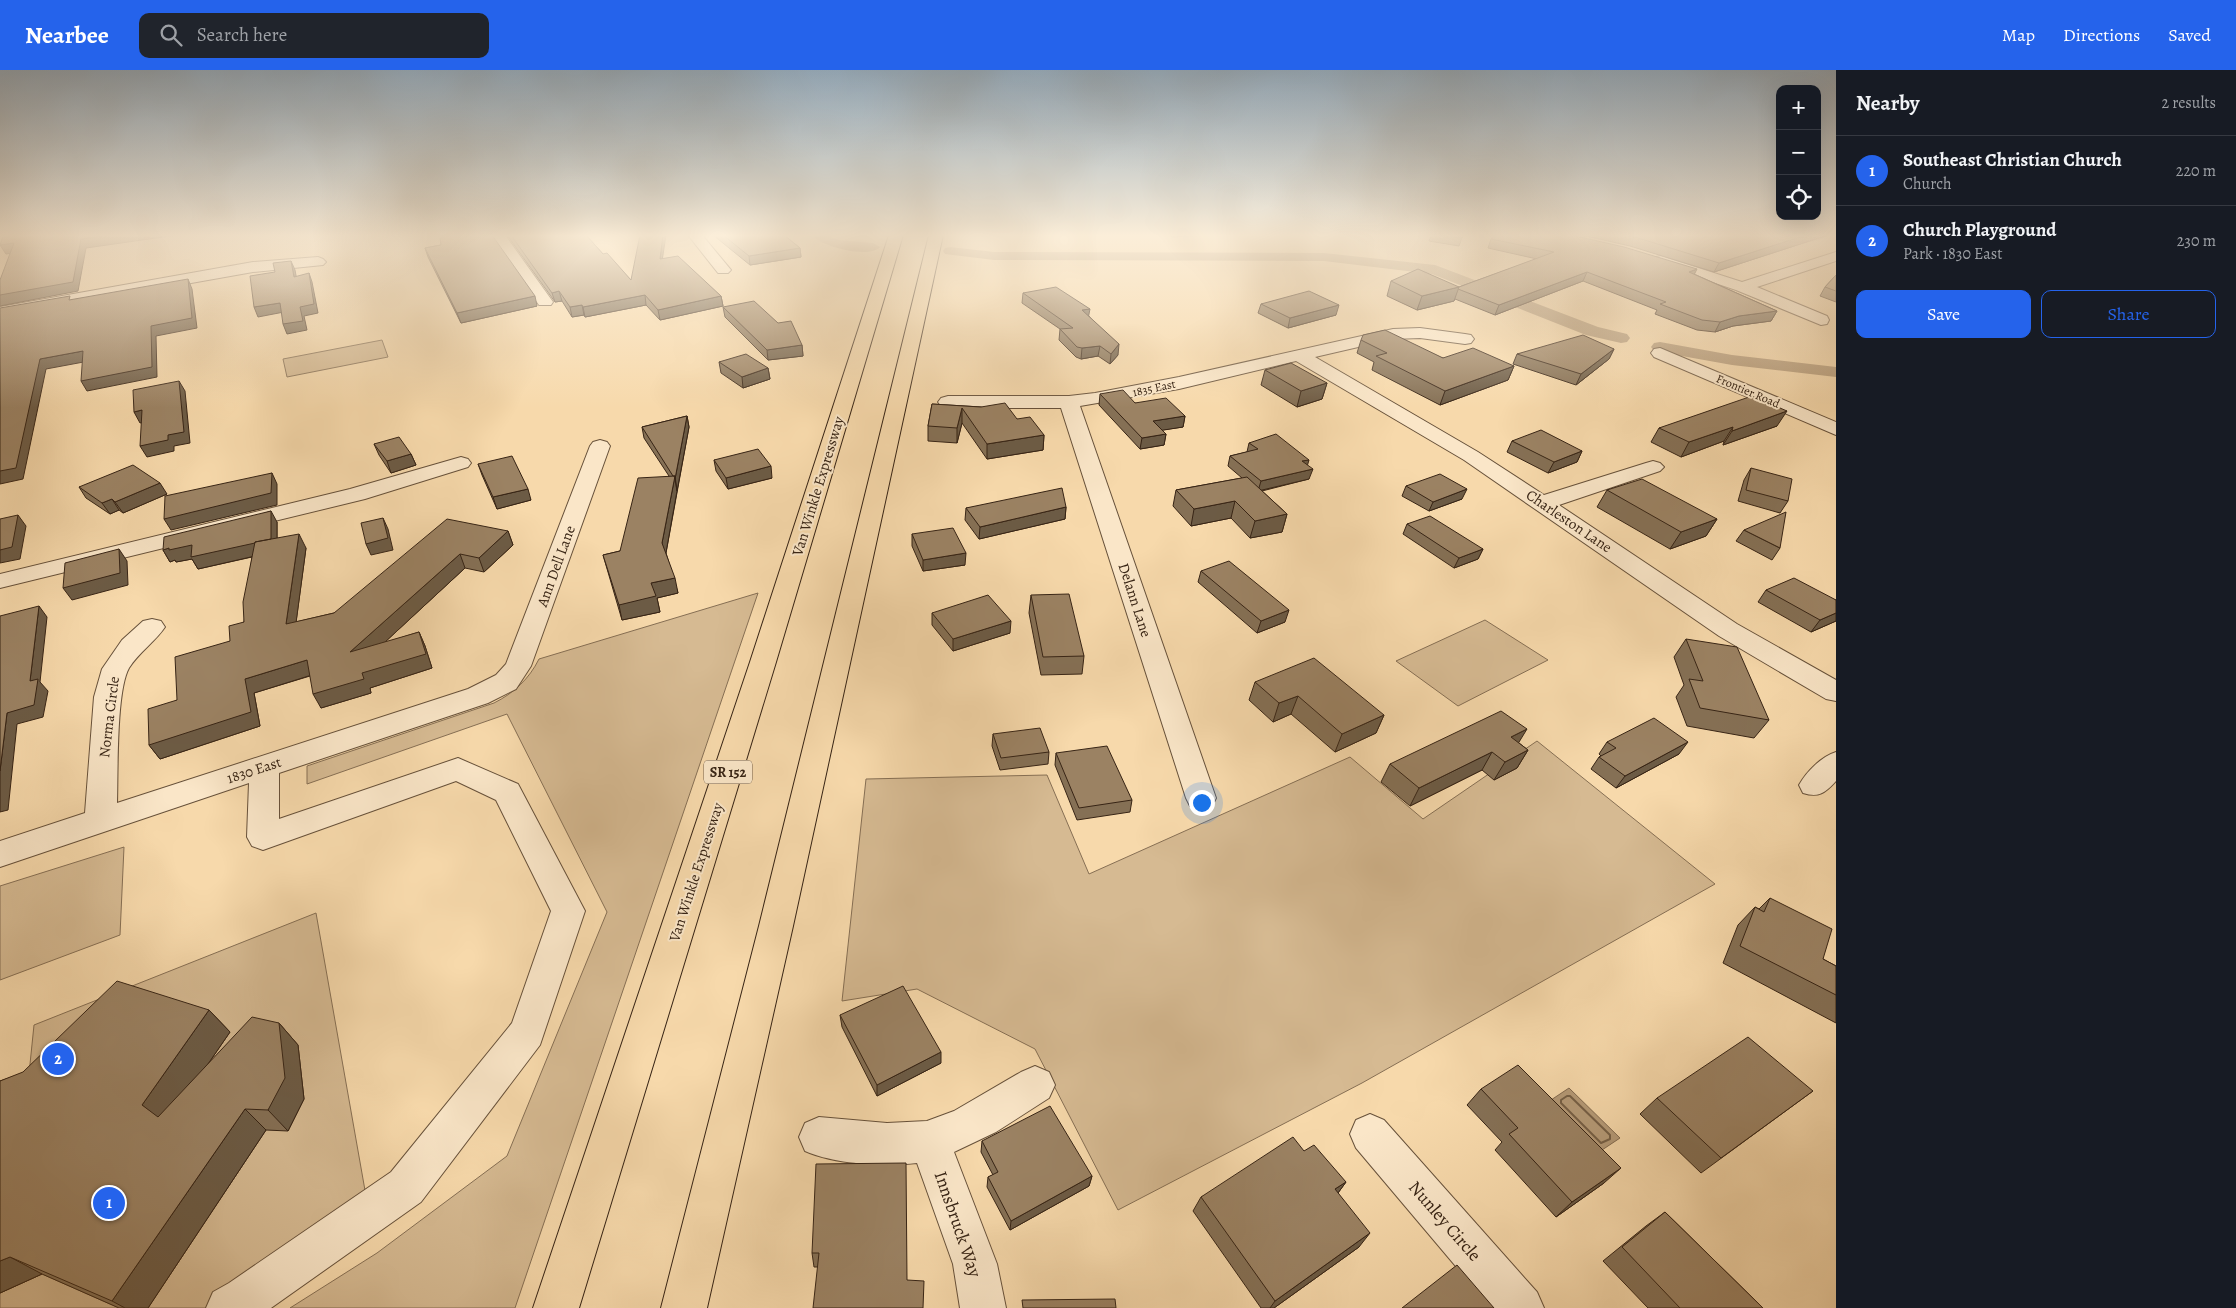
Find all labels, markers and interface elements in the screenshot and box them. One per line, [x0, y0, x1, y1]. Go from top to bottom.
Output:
search box [139, 13, 489, 58]
text: Nearbee [25, 19, 109, 51]
icon: search [157, 21, 185, 49]
text: Search here [197, 22, 287, 48]
text: Map [2002, 23, 2035, 47]
text: Directions [2063, 23, 2140, 47]
text: Saved [2168, 23, 2211, 47]
map controls [1776, 85, 1821, 220]
button: + [1776, 85, 1821, 130]
text: Nearby [1856, 89, 1919, 117]
text: 2 results [2161, 92, 2216, 114]
button: − [1776, 130, 1821, 175]
text: Southeast Christian Church [1903, 147, 2122, 173]
text: 1 [1869, 160, 1875, 182]
text: 220 m [2176, 160, 2216, 182]
text: Church [1903, 173, 1952, 195]
button: locate [1776, 175, 1821, 220]
text: Church Playground [1903, 217, 2057, 243]
text: 2 [1868, 230, 1876, 252]
text: 230 m [2177, 230, 2216, 252]
text: Park · 1830 East [1903, 243, 2002, 265]
button: Save [1856, 290, 2031, 338]
button: Share [2041, 290, 2216, 338]
street label: Frontier Road [1714, 370, 1783, 412]
street label: 1835 East [1131, 376, 1177, 400]
street label: Van Winkle Expressway [787, 414, 849, 559]
street label: Charleston Lane [1522, 485, 1616, 557]
street label: Ann Dell Lane [532, 522, 580, 610]
street label: Delann Lane [1114, 560, 1156, 640]
street label: Norma Circle [94, 675, 124, 759]
street label: 1830 East [224, 752, 284, 788]
road number: SR 152 [704, 760, 752, 784]
your location [1189, 790, 1215, 816]
street label: Van Winkle Expressway [664, 800, 728, 945]
pin: 2 [42, 1040, 74, 1078]
street label: Innsbruck Way [929, 1168, 988, 1281]
street label: Nunley Circle [1403, 1176, 1487, 1266]
pin: 1 [93, 1184, 125, 1222]

